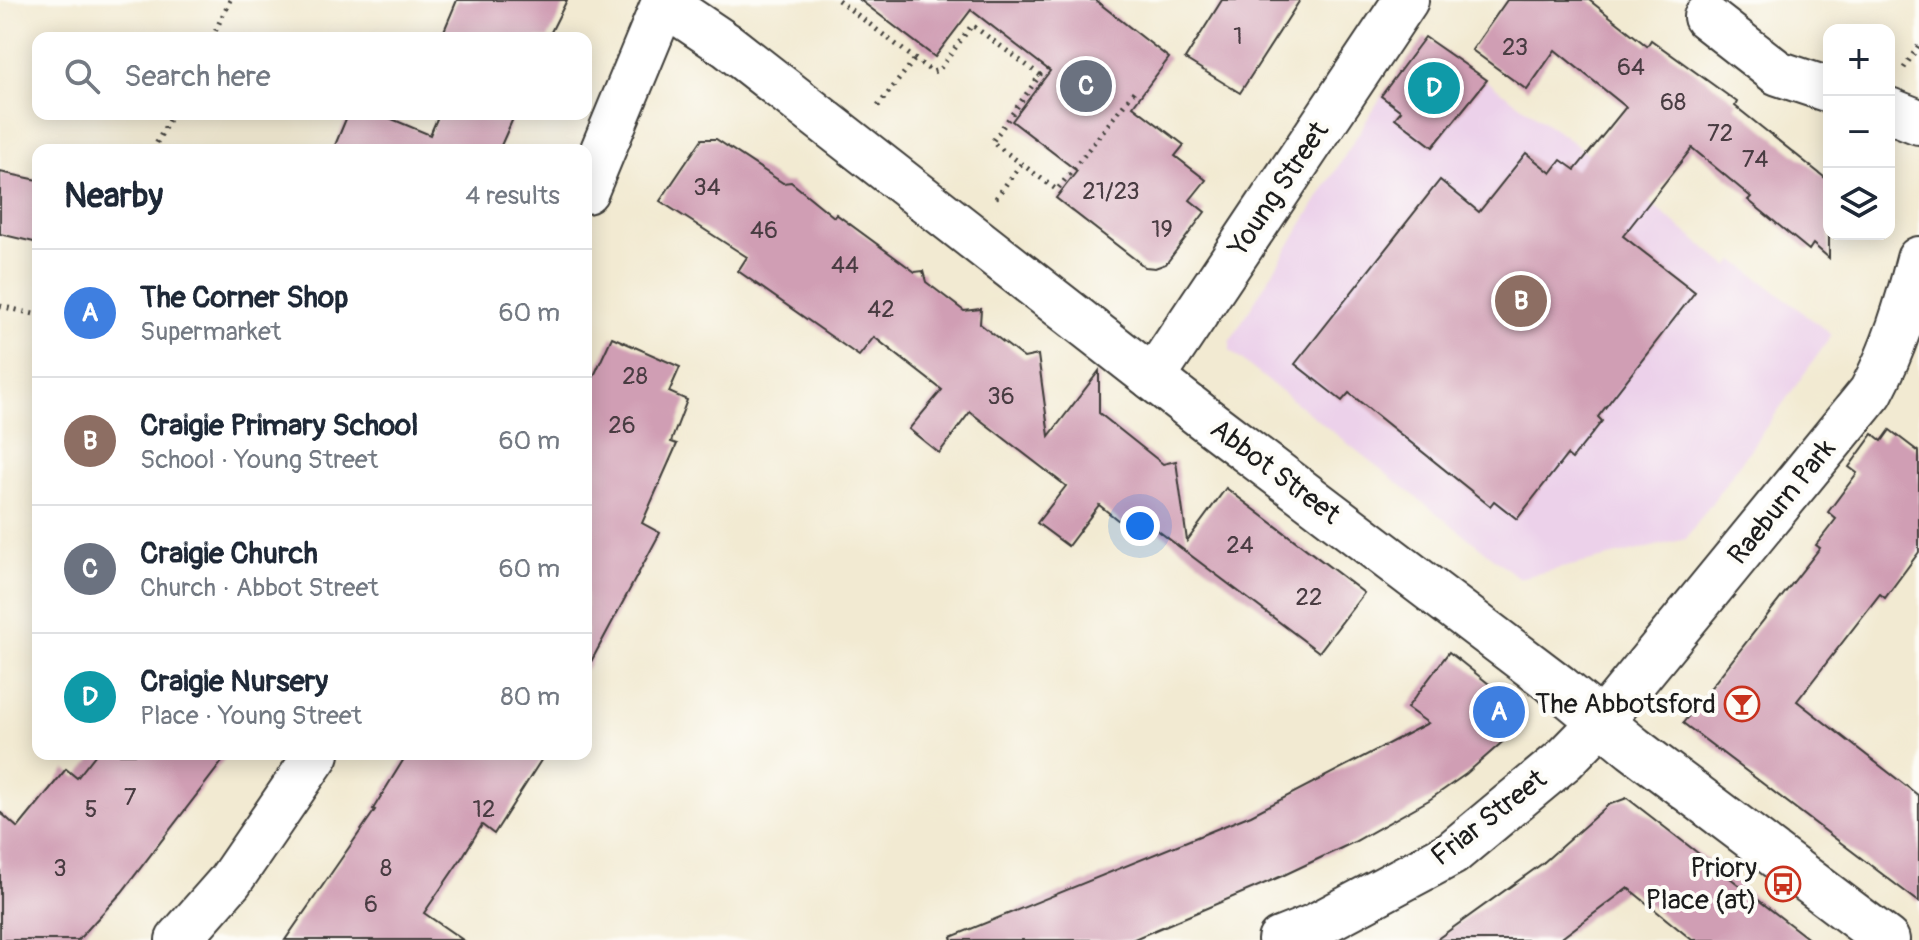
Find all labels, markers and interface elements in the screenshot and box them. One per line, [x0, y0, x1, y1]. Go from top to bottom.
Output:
house number: 1 [1233, 22, 1243, 51]
map controls [1823, 24, 1895, 240]
button: + [1823, 24, 1895, 96]
search box [32, 32, 592, 120]
house number: 23 [1502, 33, 1528, 62]
house number: 64 [1617, 53, 1645, 82]
icon: search [60, 54, 104, 98]
pin: C [1060, 56, 1112, 116]
text: Search here [124, 58, 271, 95]
pin: D [1408, 58, 1460, 118]
house number: 68 [1660, 88, 1686, 117]
button: − [1823, 96, 1895, 168]
street label: Young Street [1221, 114, 1337, 264]
house number: 72 [1707, 119, 1733, 148]
house number: 74 [1742, 145, 1768, 174]
button: layers [1823, 168, 1895, 240]
house number: 34 [693, 173, 721, 202]
text: Nearby [64, 175, 163, 218]
house number: 21/23 [1082, 177, 1140, 206]
text: 4 results [465, 180, 560, 212]
house number: 19 [1151, 215, 1173, 244]
house number: 46 [750, 216, 778, 245]
house number: 44 [831, 251, 859, 280]
pin: B [1495, 271, 1547, 331]
text: The Corner Shop [140, 279, 348, 316]
house number: 42 [867, 295, 895, 324]
text: A [82, 297, 98, 329]
text: 60 m [498, 297, 560, 329]
text: Supermarket [140, 316, 281, 348]
house number: 28 [622, 362, 648, 391]
house number: 36 [987, 382, 1015, 411]
text: Craigie Primary School [140, 407, 418, 444]
house number: 26 [608, 411, 636, 440]
street label: Abbot Street [1203, 412, 1348, 533]
text: B [83, 425, 97, 457]
text: 60 m [498, 425, 560, 457]
street label: Raeburn Park [1721, 432, 1844, 572]
text: School · Young Street [140, 444, 378, 476]
your location [1120, 506, 1160, 546]
house number: 24 [1226, 531, 1254, 560]
text: Craigie Church [140, 535, 318, 572]
text: C [82, 553, 98, 585]
text: 60 m [498, 553, 560, 585]
text: Church · Abbot Street [140, 572, 379, 604]
house number: 22 [1296, 583, 1322, 612]
text: Craigie Nursery [140, 663, 328, 700]
text: D [82, 681, 98, 713]
text: 80 m [500, 681, 560, 713]
pin: A [1473, 682, 1525, 742]
bar icon: The Abbotsford [1723, 685, 1761, 723]
place label: The Abbotsford [1535, 687, 1716, 722]
text: Place · Young Street [140, 700, 362, 732]
street label: Friar Street [1424, 762, 1554, 874]
house number: 7 [124, 783, 137, 812]
house number: 5 [84, 795, 98, 824]
house number: 12 [473, 795, 495, 824]
place label: Priory Place (at) [1646, 851, 1757, 918]
house number: 3 [53, 854, 67, 883]
house number: 8 [380, 854, 392, 883]
bus stop icon: Priory Place (at) [1764, 865, 1802, 903]
house number: 6 [364, 890, 378, 919]

